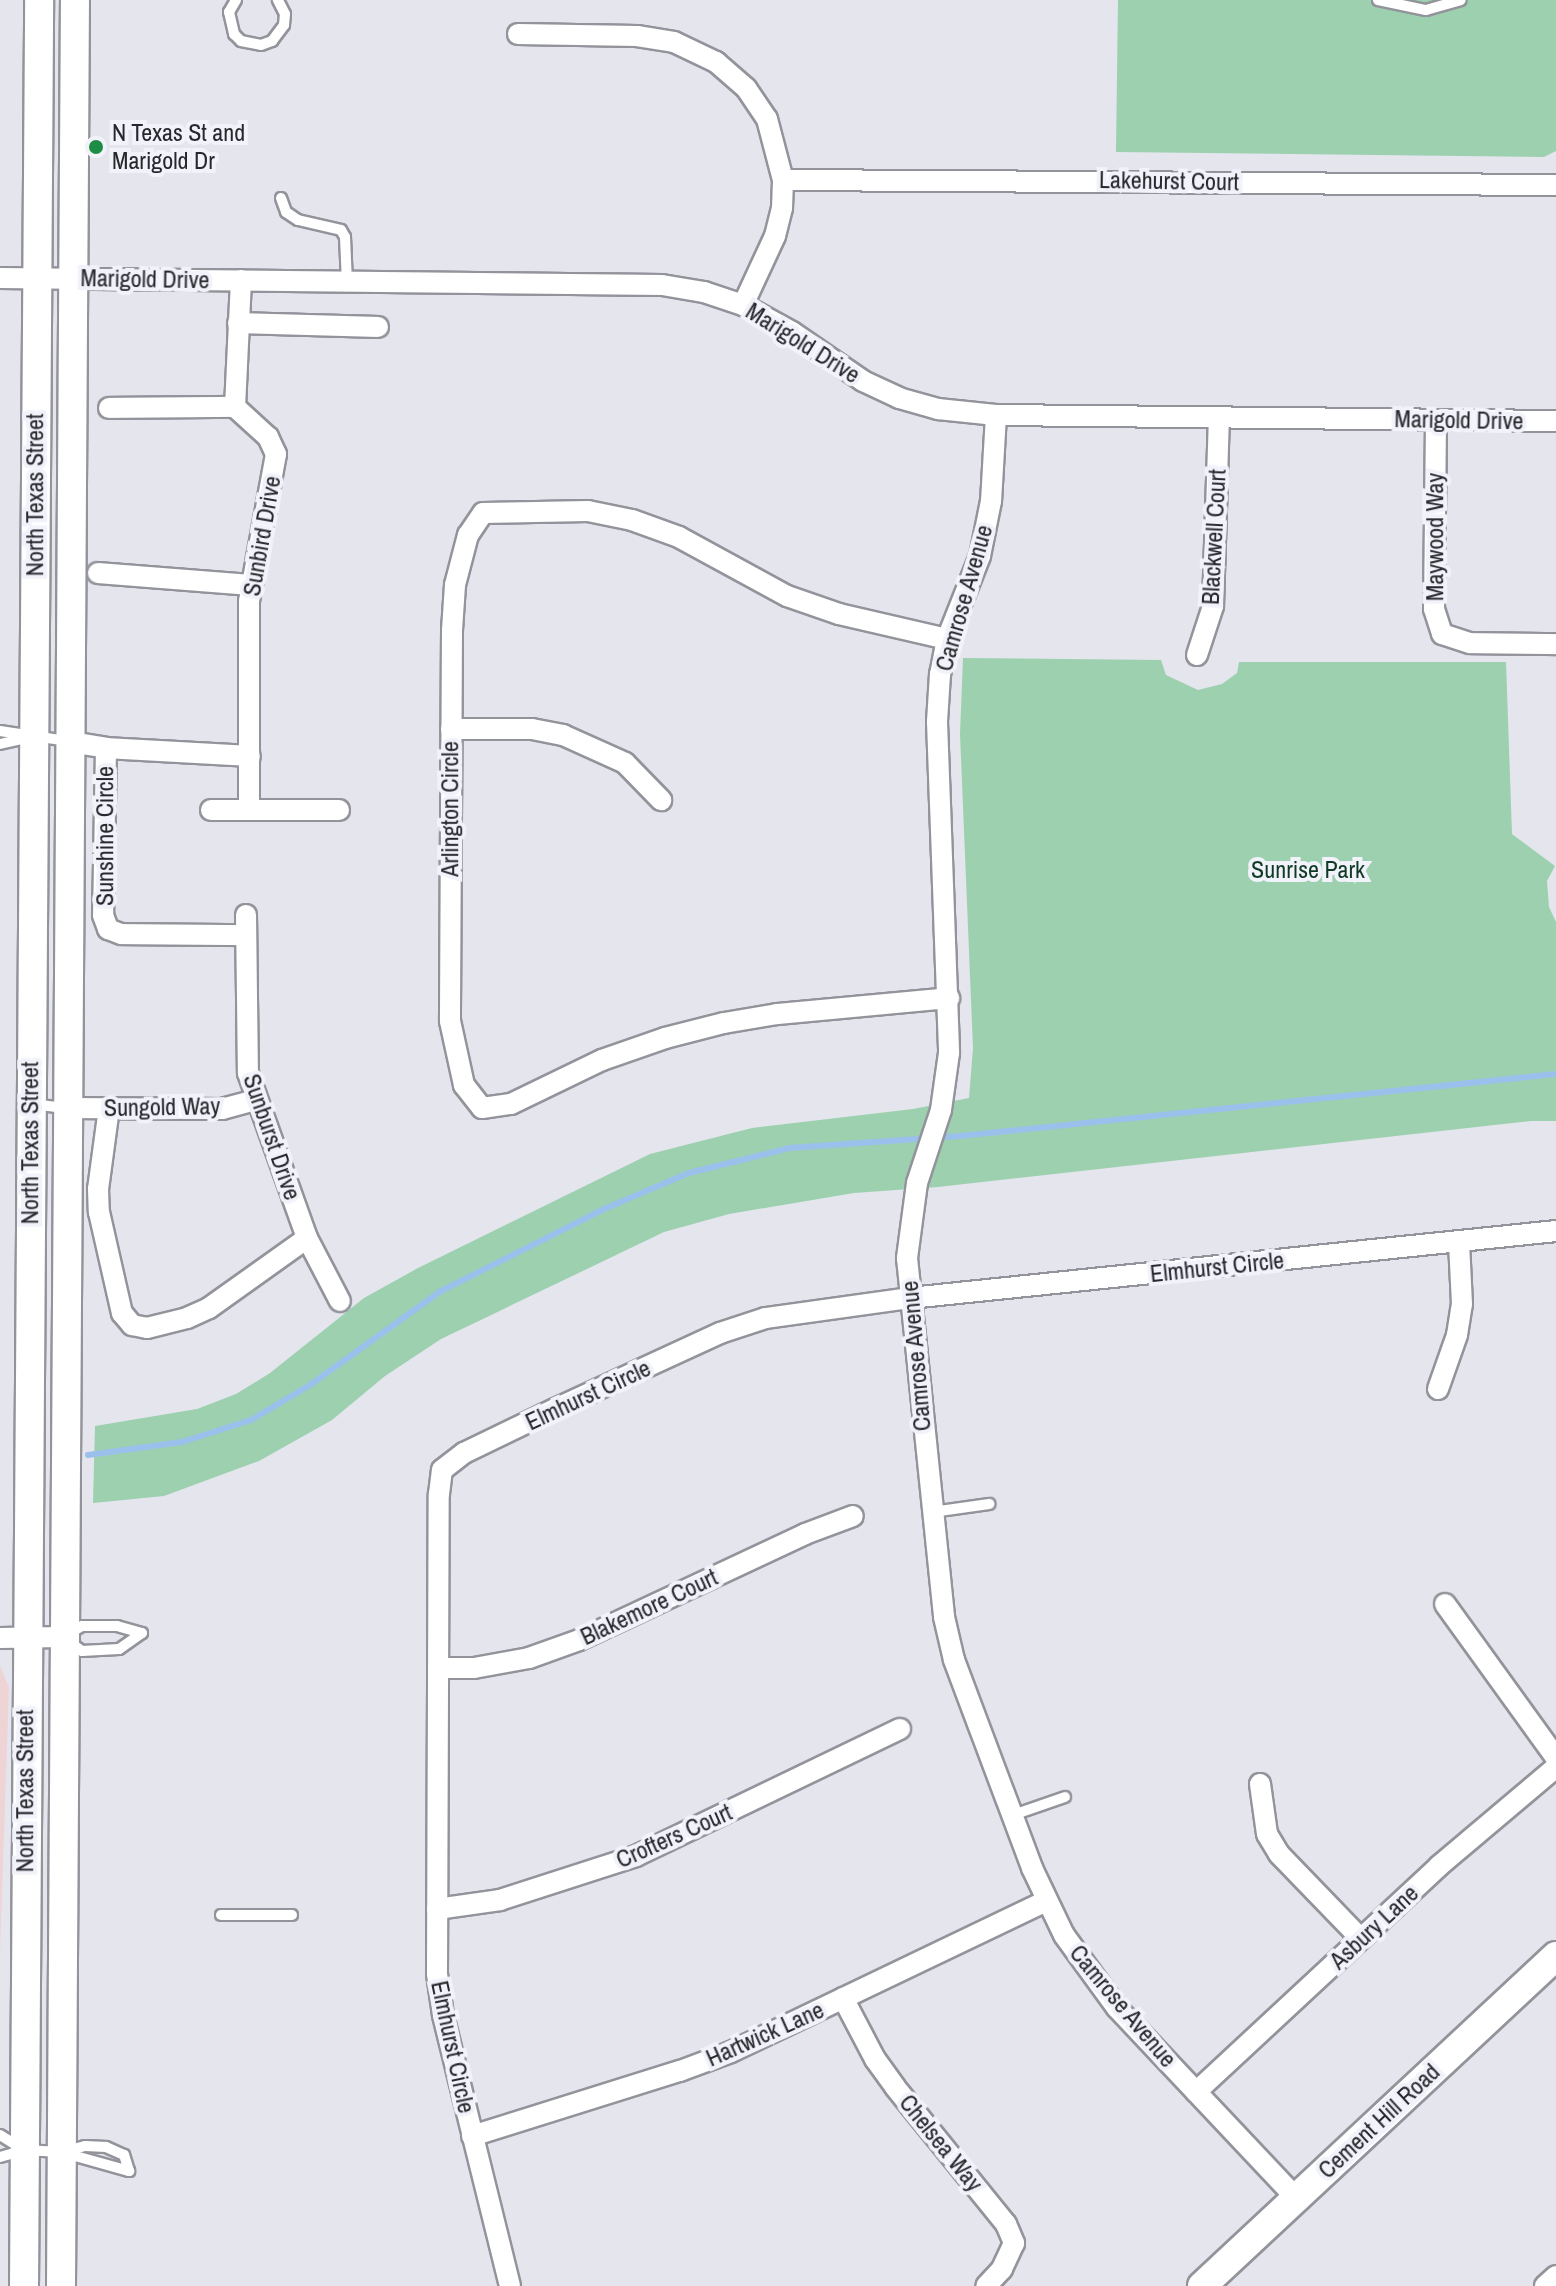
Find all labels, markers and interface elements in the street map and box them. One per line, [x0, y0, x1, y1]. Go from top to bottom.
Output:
place label: N Texas St and Marigold Dr [112, 119, 245, 175]
marker: N Texas St and Marigold Dr [87, 138, 105, 156]
street label: Lakehurst Court [1099, 165, 1239, 197]
street label: Marigold Drive [80, 263, 210, 295]
street label: Marigold Drive [741, 297, 865, 389]
street label: Marigold Drive [1394, 404, 1524, 436]
street label: North Texas Street [21, 414, 49, 576]
street label: Blackwell Court [1196, 469, 1232, 605]
street label: Maywood Way [1421, 473, 1449, 601]
street label: Sunbird Drive [237, 474, 287, 598]
street label: Camrose Avenue [929, 521, 999, 675]
street label: Arlington Circle [436, 741, 464, 877]
street label: Sunshine Circle [91, 766, 119, 906]
park label: Sunrise Park [1251, 856, 1365, 884]
street label: North Texas Street [16, 1062, 44, 1224]
street label: Sunburst Drive [237, 1070, 307, 1204]
street label: Sungold Way [104, 1092, 220, 1122]
street label: Elmhurst Circle [1149, 1246, 1285, 1288]
street label: Camrose Avenue [895, 1279, 937, 1433]
street label: Elmhurst Circle [521, 1354, 655, 1436]
street label: Blakemore Court [576, 1563, 722, 1651]
street label: North Texas Street [11, 1710, 39, 1872]
street label: Crofters Court [612, 1798, 736, 1874]
street label: Asbury Lane [1324, 1879, 1424, 1975]
street label: Camrose Avenue [1063, 1939, 1183, 2073]
street label: Elmhurst Circle [425, 1978, 481, 2116]
street label: Hartwick Lane [702, 1995, 828, 2073]
street label: Cement Hill Road [1312, 2058, 1446, 2184]
street label: Chelsea Way [893, 2089, 989, 2197]

